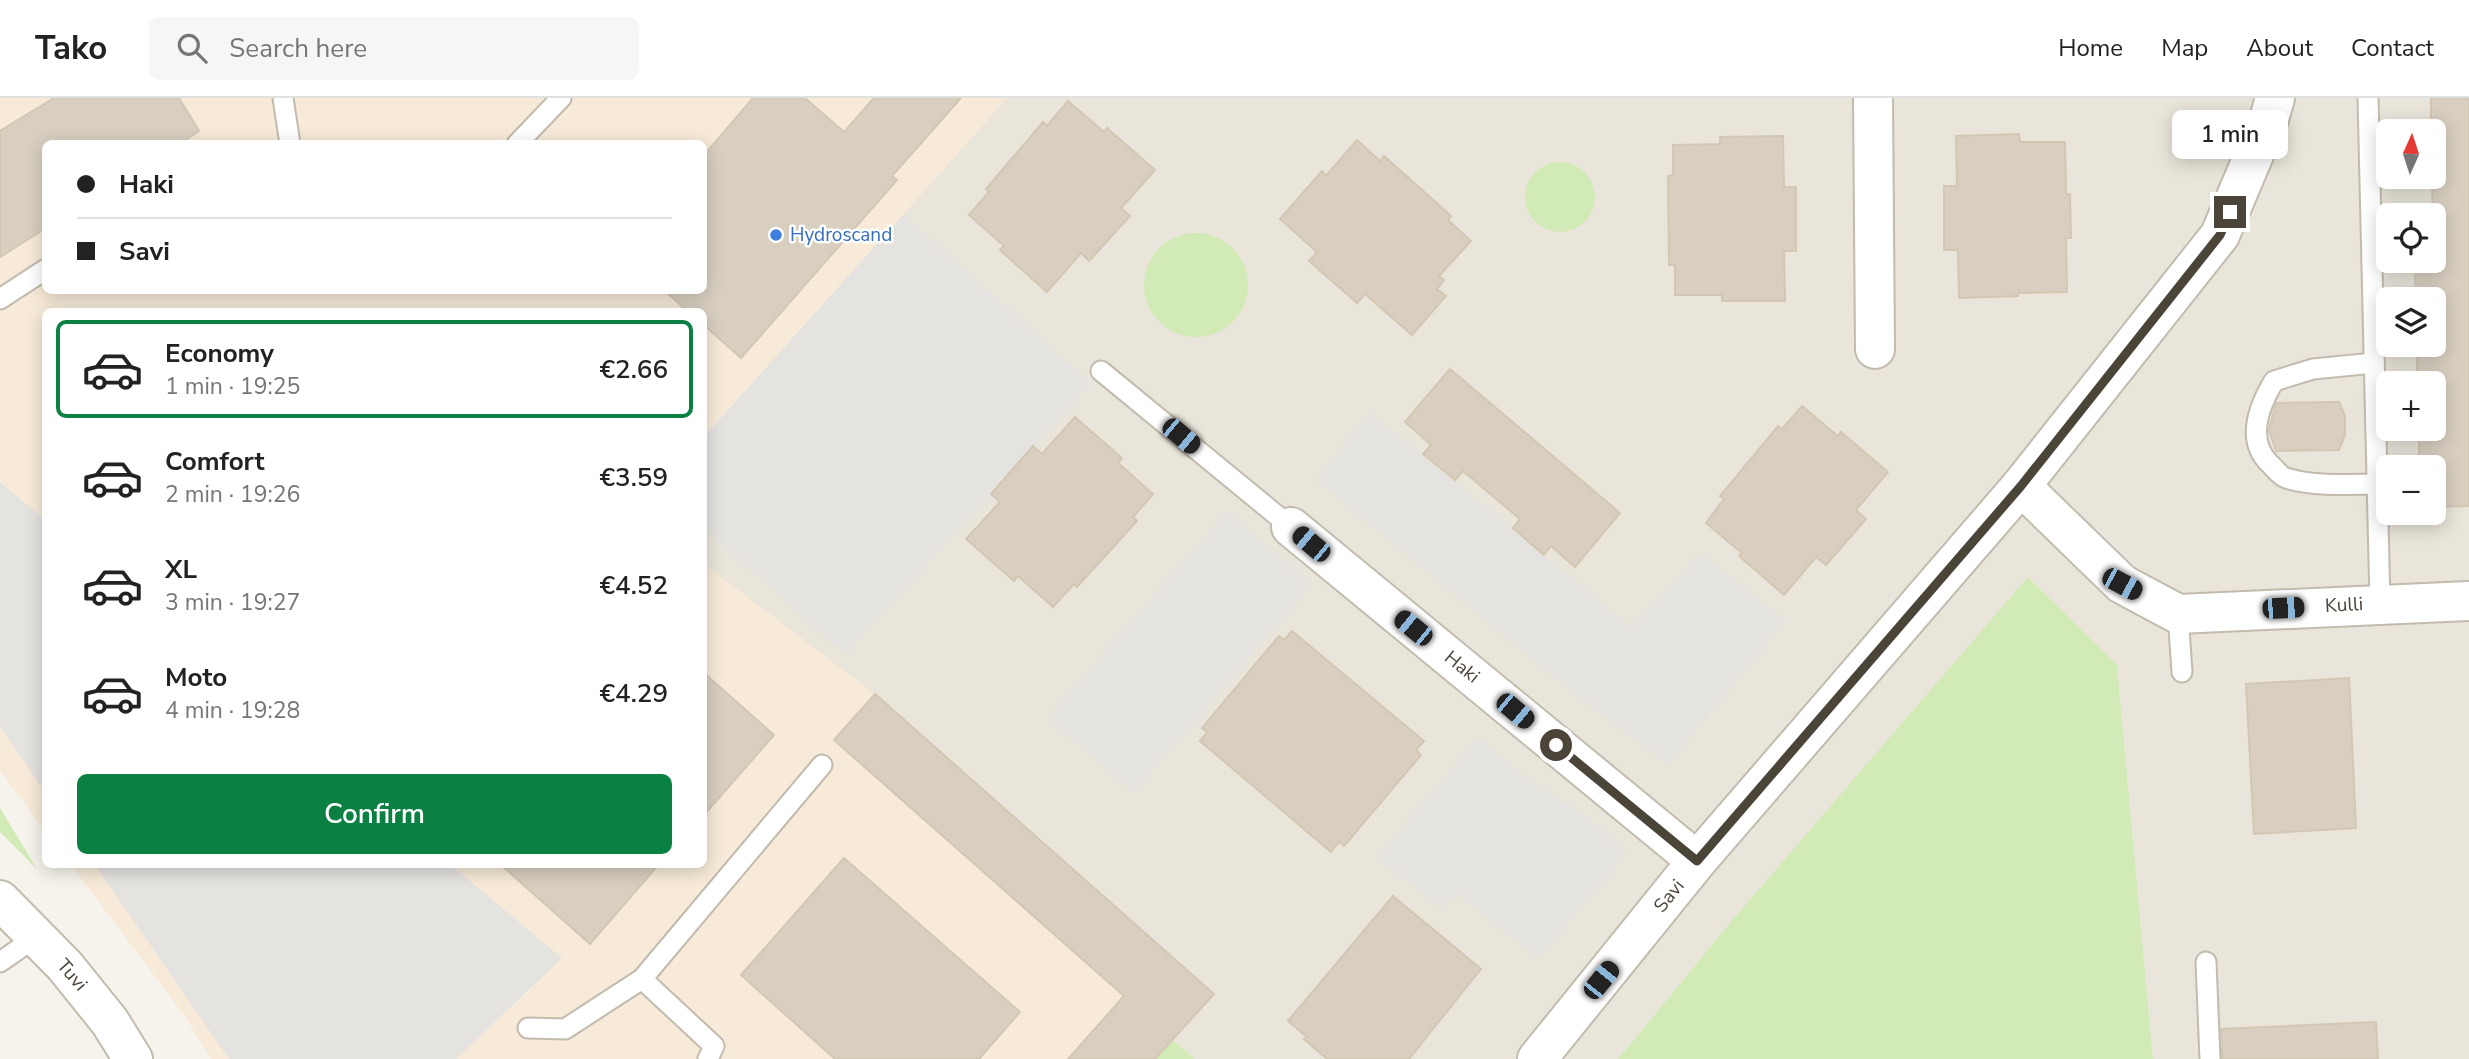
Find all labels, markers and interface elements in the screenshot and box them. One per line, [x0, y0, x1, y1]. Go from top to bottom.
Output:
search box [149, 17, 639, 80]
text: Tako [35, 26, 107, 71]
icon: search [173, 29, 211, 67]
text: Search here [229, 31, 367, 66]
text: Home [2058, 32, 2123, 64]
text: Map [2161, 32, 2208, 64]
text: About [2246, 32, 2313, 64]
text: Contact [2351, 32, 2434, 64]
callout: 1 min [2172, 110, 2288, 159]
text: 1 min [2201, 119, 2259, 150]
north arrow [2376, 119, 2446, 189]
map controls [2376, 119, 2446, 525]
text: Haki [119, 167, 174, 202]
route end [2214, 196, 2246, 228]
button: locate [2376, 203, 2446, 273]
place label: Hydroscand [790, 222, 892, 248]
marker: Hydroscand [768, 227, 784, 243]
text: Savi [119, 234, 170, 269]
button: layers [2376, 287, 2446, 357]
text: Economy [165, 336, 274, 371]
icon: car [81, 338, 144, 401]
text: €2.66 [599, 352, 668, 387]
text: 1 min · 19:25 [165, 371, 300, 402]
button: + [2376, 371, 2446, 441]
car [1159, 414, 1204, 458]
text: Comfort [165, 444, 265, 479]
icon: car [81, 446, 144, 509]
button: − [2376, 455, 2446, 525]
text: €3.59 [599, 460, 668, 495]
text: 2 min · 19:26 [165, 479, 300, 510]
car [1289, 522, 1334, 566]
text: XL [165, 552, 197, 587]
icon: car [81, 554, 144, 617]
car [2099, 565, 2146, 603]
text: €4.52 [599, 568, 668, 603]
text: 3 min · 19:27 [165, 587, 300, 618]
street label: Kulli [2324, 591, 2364, 619]
car [2262, 596, 2305, 620]
car [1391, 607, 1436, 649]
street label: Haki [1439, 645, 1485, 689]
text: Moto [165, 660, 227, 695]
icon: car [81, 662, 144, 725]
text: €4.29 [599, 676, 668, 711]
car [1493, 689, 1538, 733]
text: 4 min · 19:28 [165, 695, 300, 726]
route start [1540, 729, 1572, 761]
button: Confirm [77, 774, 672, 854]
street label: Savi [1648, 874, 1690, 918]
street label: Tuvi [51, 953, 93, 997]
car [1580, 957, 1623, 1003]

